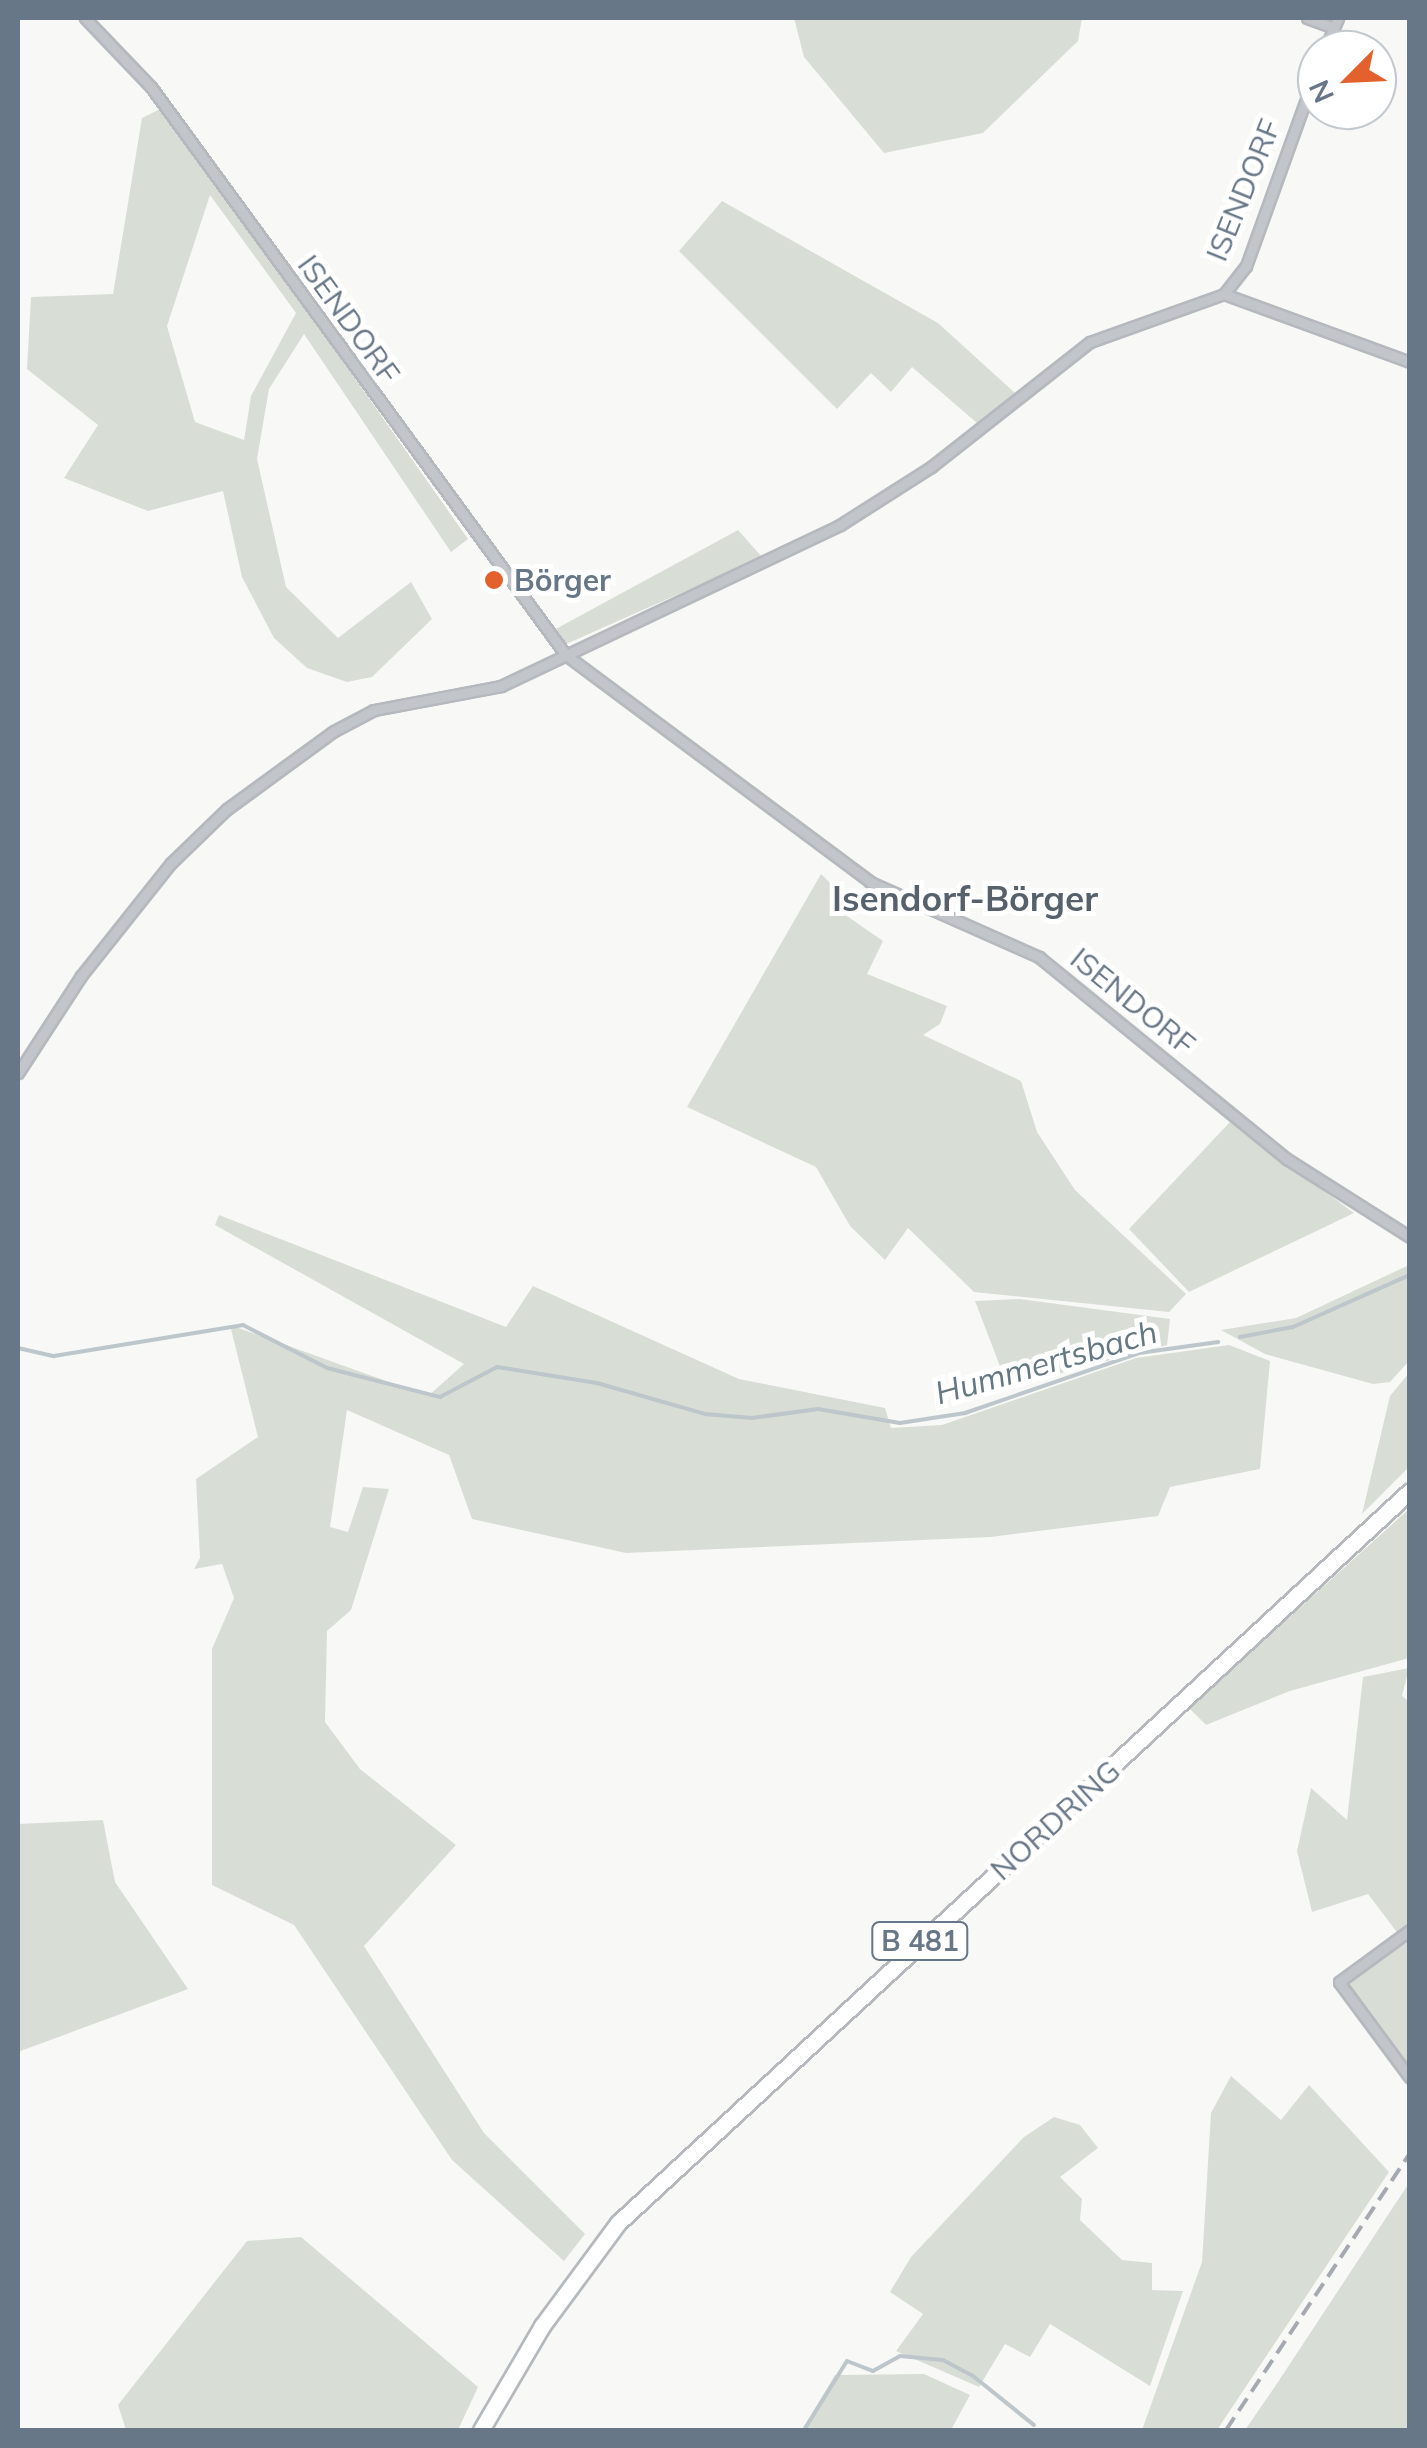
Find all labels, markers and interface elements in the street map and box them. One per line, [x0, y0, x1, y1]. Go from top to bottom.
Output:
north arrow [1297, 30, 1397, 130]
text: N [1301, 75, 1341, 108]
street label: ISENDORF [1198, 114, 1288, 266]
street label: ISENDORF [290, 248, 408, 390]
place label: Börger [514, 562, 611, 598]
marker: Börger [483, 569, 505, 591]
district label: Isendorf-Börger [832, 877, 1098, 919]
street label: ISENDORF [1064, 940, 1202, 1062]
water label: Hummertsbach [931, 1312, 1161, 1412]
street label: NORDRING [983, 1753, 1127, 1887]
road number: B 481 [870, 1918, 970, 1964]

